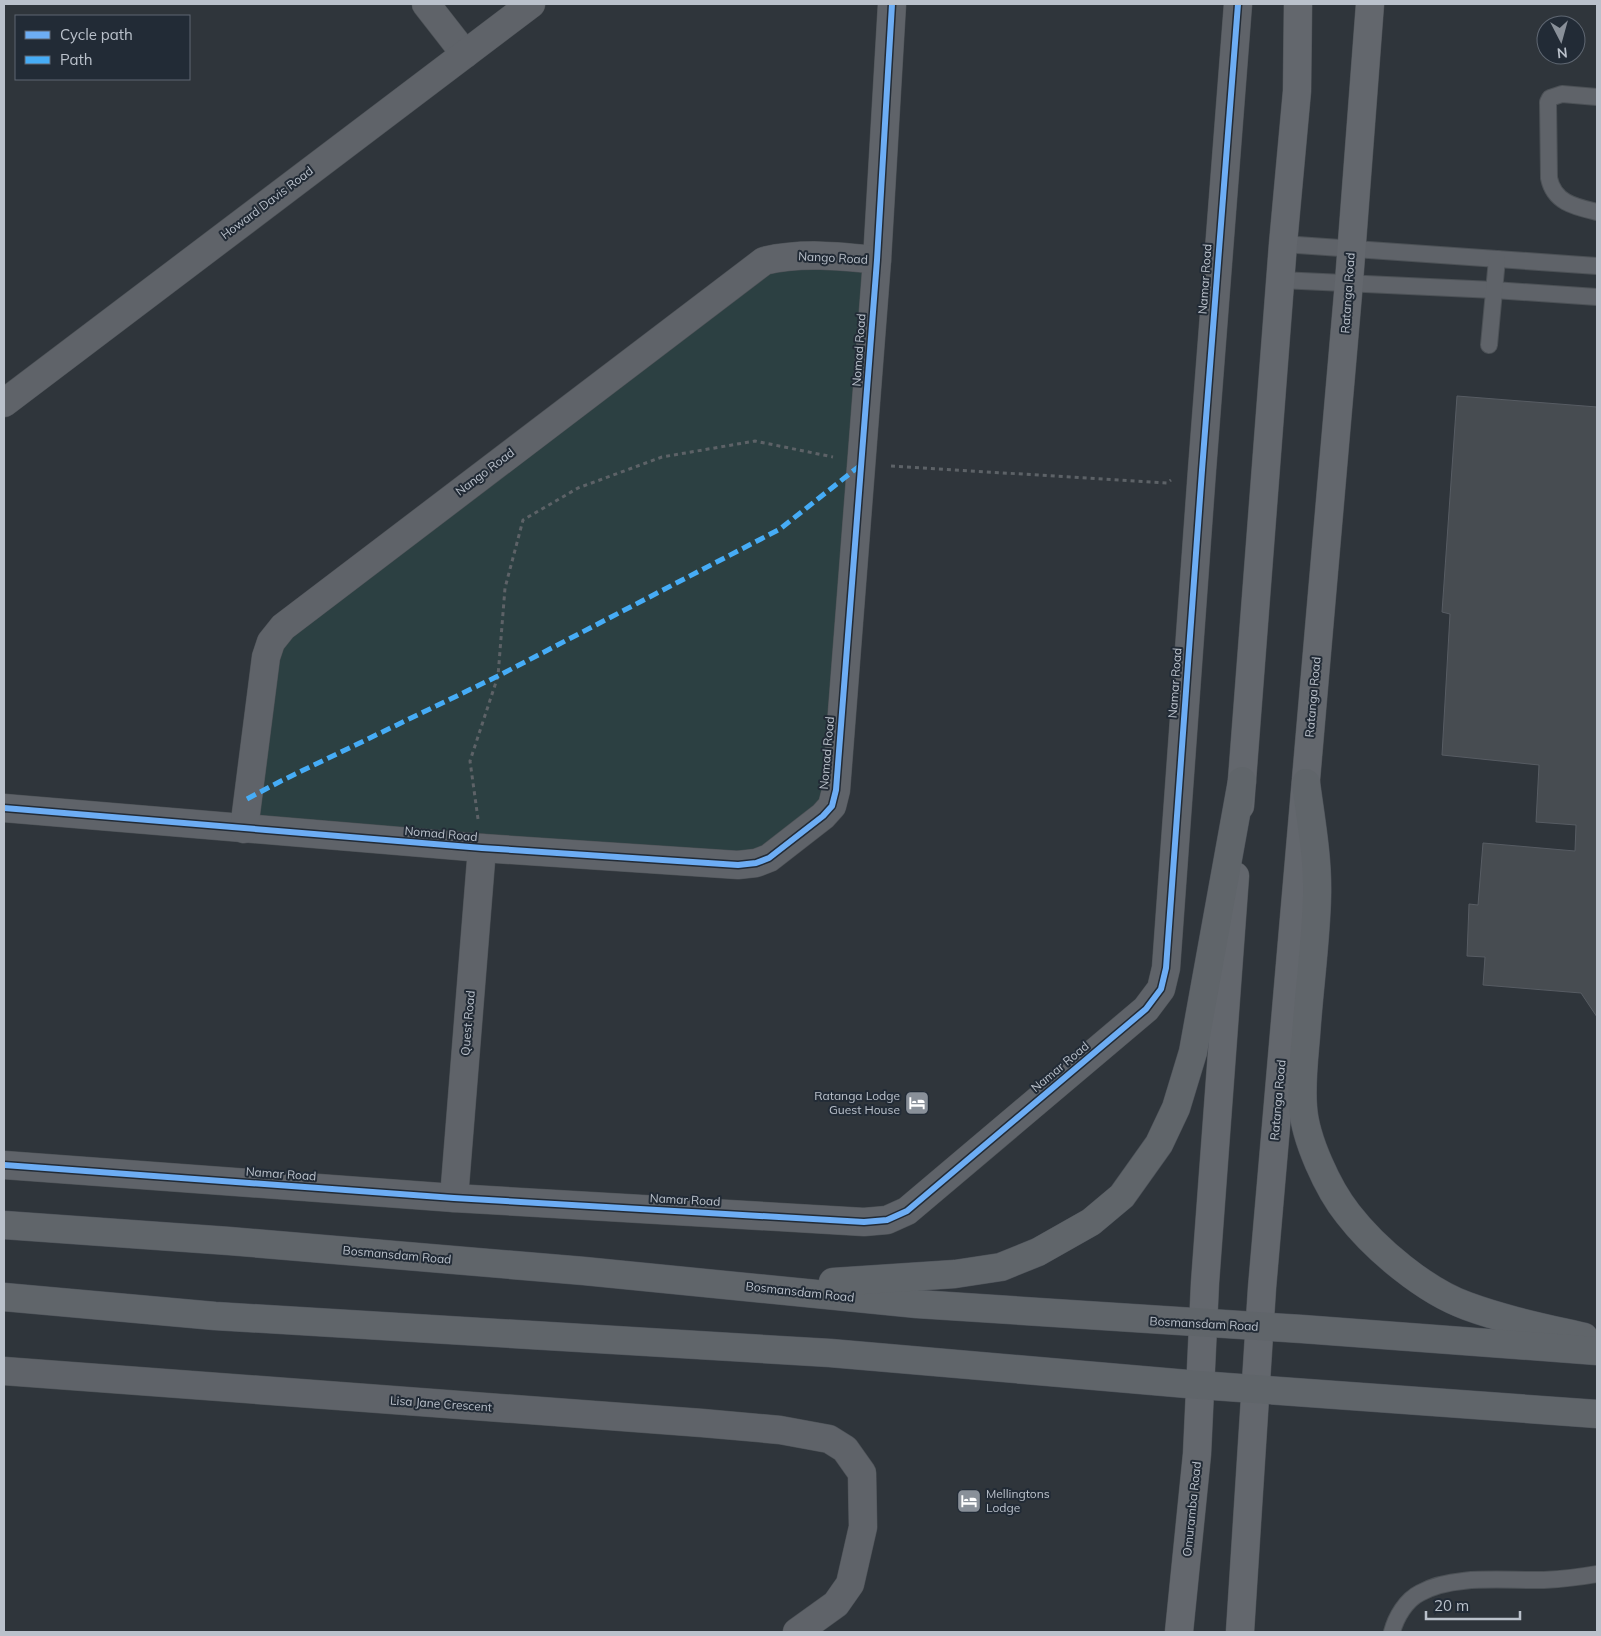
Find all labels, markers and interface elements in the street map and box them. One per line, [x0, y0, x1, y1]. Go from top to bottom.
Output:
legend [15, 15, 190, 80]
north arrow [1536, 15, 1586, 65]
text: Cycle path [60, 25, 133, 44]
text: N [1556, 43, 1569, 62]
text: Path [60, 50, 92, 69]
street label: Howard Davis Road [217, 163, 316, 242]
street label: Namar Road [1195, 243, 1214, 315]
street label: Nango Road [798, 248, 868, 267]
street label: Ratanga Road [1337, 252, 1358, 334]
street label: Nomad Road [848, 313, 869, 387]
street label: Nango Road [452, 445, 517, 499]
street label: Namar Road [1165, 647, 1184, 719]
street label: Ratanga Road [1302, 656, 1323, 738]
street label: Nomad Road [816, 716, 837, 790]
street label: Nomad Road [404, 823, 478, 844]
street label: Quest Road [457, 990, 478, 1056]
street label: Namar Road [1028, 1038, 1092, 1095]
street label: Ratanga Road [1267, 1059, 1288, 1141]
place label: Ratanga Lodge Guest House [814, 1088, 900, 1117]
hotel icon: Ratanga Lodge Guest House [904, 1090, 930, 1116]
street label: Namar Road [245, 1164, 317, 1183]
street label: Namar Road [649, 1190, 721, 1209]
street label: Bosmansdam Road [342, 1242, 452, 1267]
street label: Bosmansdam Road [745, 1278, 855, 1305]
street label: Bosmansdam Road [1149, 1313, 1259, 1334]
street label: Lisa Jane Crescent [390, 1392, 492, 1415]
street label: Omuramba Road [1179, 1461, 1204, 1557]
place label: Mellingtons Lodge [986, 1486, 1050, 1515]
hotel icon: Mellingtons Lodge [956, 1488, 982, 1514]
scale bar [1426, 1588, 1520, 1620]
text: 20 m [1434, 1596, 1469, 1615]

